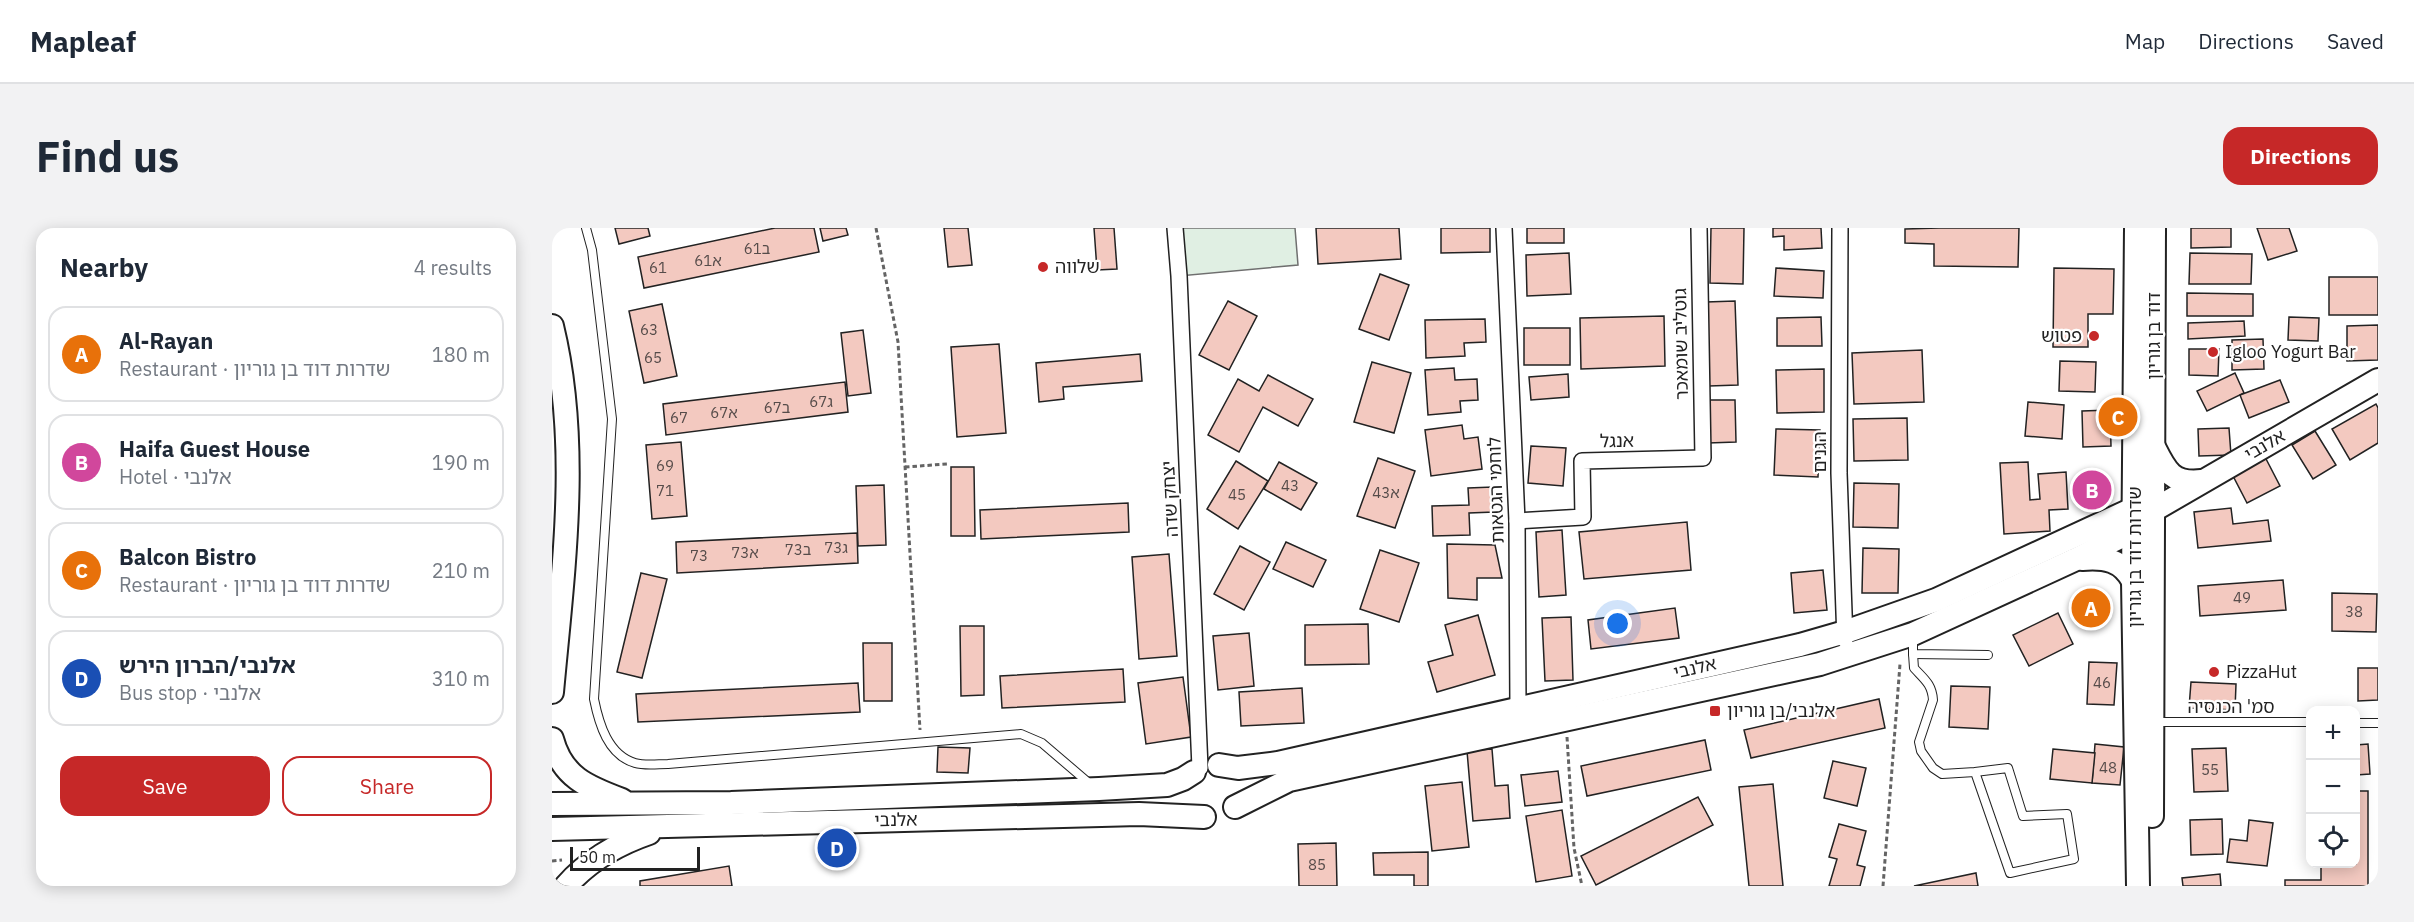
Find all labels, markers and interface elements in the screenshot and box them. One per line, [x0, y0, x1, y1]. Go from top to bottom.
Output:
text: Mapleaf [30, 23, 136, 60]
text: Map [2125, 27, 2165, 55]
text: Directions [2198, 27, 2294, 55]
text: Saved [2327, 27, 2384, 55]
button: Directions [2223, 127, 2378, 185]
text: Find us [36, 129, 179, 184]
house number: 61ב [744, 239, 771, 258]
text: Nearby [60, 250, 148, 284]
house number: 61א [694, 251, 722, 270]
text: 4 results [414, 254, 492, 281]
place label: שלווה [1055, 255, 1100, 278]
house number: 61 [649, 258, 667, 277]
marker: שלווה [1036, 260, 1050, 274]
street label: גוטליב שומאכר [1668, 288, 1693, 400]
street label: דוד בן גוריון [2142, 292, 2165, 380]
house number: 63 [640, 320, 658, 339]
place label: פטוש [2041, 324, 2082, 347]
text: Al-Rayan [119, 326, 213, 355]
marker: פטוש [2087, 329, 2101, 343]
place label: Igloo Yogurt Bar [2225, 340, 2356, 363]
text: A [75, 341, 88, 368]
text: 180 m [432, 341, 490, 368]
marker: Igloo Yogurt Bar [2206, 345, 2220, 359]
house number: 65 [644, 348, 662, 367]
text: Restaurant · שדרות דוד בן גוריון [119, 355, 390, 382]
house number: 67ג [809, 392, 833, 411]
pin: C [2098, 394, 2138, 440]
house number: 67ב [764, 398, 791, 417]
house number: 67א [710, 403, 738, 422]
house number: 67 [670, 408, 688, 427]
street label: אלנבי [2240, 424, 2289, 465]
street label: אנגל [1600, 429, 1634, 452]
street label: הגנים [1808, 431, 1831, 473]
text: Haifa Guest House [119, 434, 310, 463]
street label: לוחמי הגטאות [1482, 436, 1509, 544]
text: B [75, 449, 88, 476]
text: 190 m [432, 449, 490, 476]
house number: 69 [656, 456, 674, 475]
street label: יצחק שדה [1156, 460, 1183, 538]
text: Hotel · אלנבי [119, 463, 232, 490]
pin: B [2072, 468, 2112, 512]
house number: 43 [1281, 476, 1299, 495]
house number: 71 [656, 481, 674, 500]
house number: 43א [1372, 483, 1400, 502]
house number: 45 [1228, 485, 1246, 504]
street label: שדרות דוד בן גוריון [2123, 486, 2146, 628]
house number: 73ג [824, 538, 848, 557]
house number: 73ב [785, 540, 812, 559]
text: Balcon Bistro [119, 542, 256, 571]
house number: 73א [731, 543, 759, 562]
house number: 73 [690, 546, 708, 565]
text: C [75, 557, 88, 584]
text: 210 m [432, 557, 490, 584]
text: Restaurant · שדרות דוד בן גוריון [119, 571, 390, 598]
pin: A [2072, 586, 2110, 631]
house number: 49 [2233, 588, 2251, 607]
house number: 38 [2345, 602, 2363, 621]
your location [1603, 609, 1632, 638]
text: אלנבי/הברון הירש [119, 650, 296, 679]
street label: אלנבי [1671, 651, 1718, 684]
place label: PizzaHut [2226, 660, 2297, 683]
text: D [75, 665, 88, 692]
text: 310 m [432, 665, 490, 692]
marker: PizzaHut [2207, 665, 2221, 679]
house number: 46 [2093, 673, 2111, 692]
text: Bus stop · אלנבי [119, 679, 261, 706]
street label: סמ' הכנסיה [2187, 695, 2275, 718]
place label: אלנבי/בן גוריון [1727, 699, 1835, 722]
marker: אלנבי/בן גוריון [1708, 704, 1722, 718]
map controls [2306, 706, 2360, 868]
button: + [2306, 706, 2360, 760]
button: Save [60, 756, 270, 816]
button: Share [282, 756, 492, 816]
house number: 48 [2099, 758, 2117, 777]
house number: 55 [2201, 760, 2219, 779]
button: − [2306, 760, 2360, 814]
street label: אלנבי [874, 808, 918, 831]
button: locate [2306, 814, 2360, 868]
pin: D [818, 826, 856, 870]
scale bar [570, 844, 700, 872]
text: 50 m [579, 847, 616, 867]
house number: 85 [1308, 855, 1326, 874]

